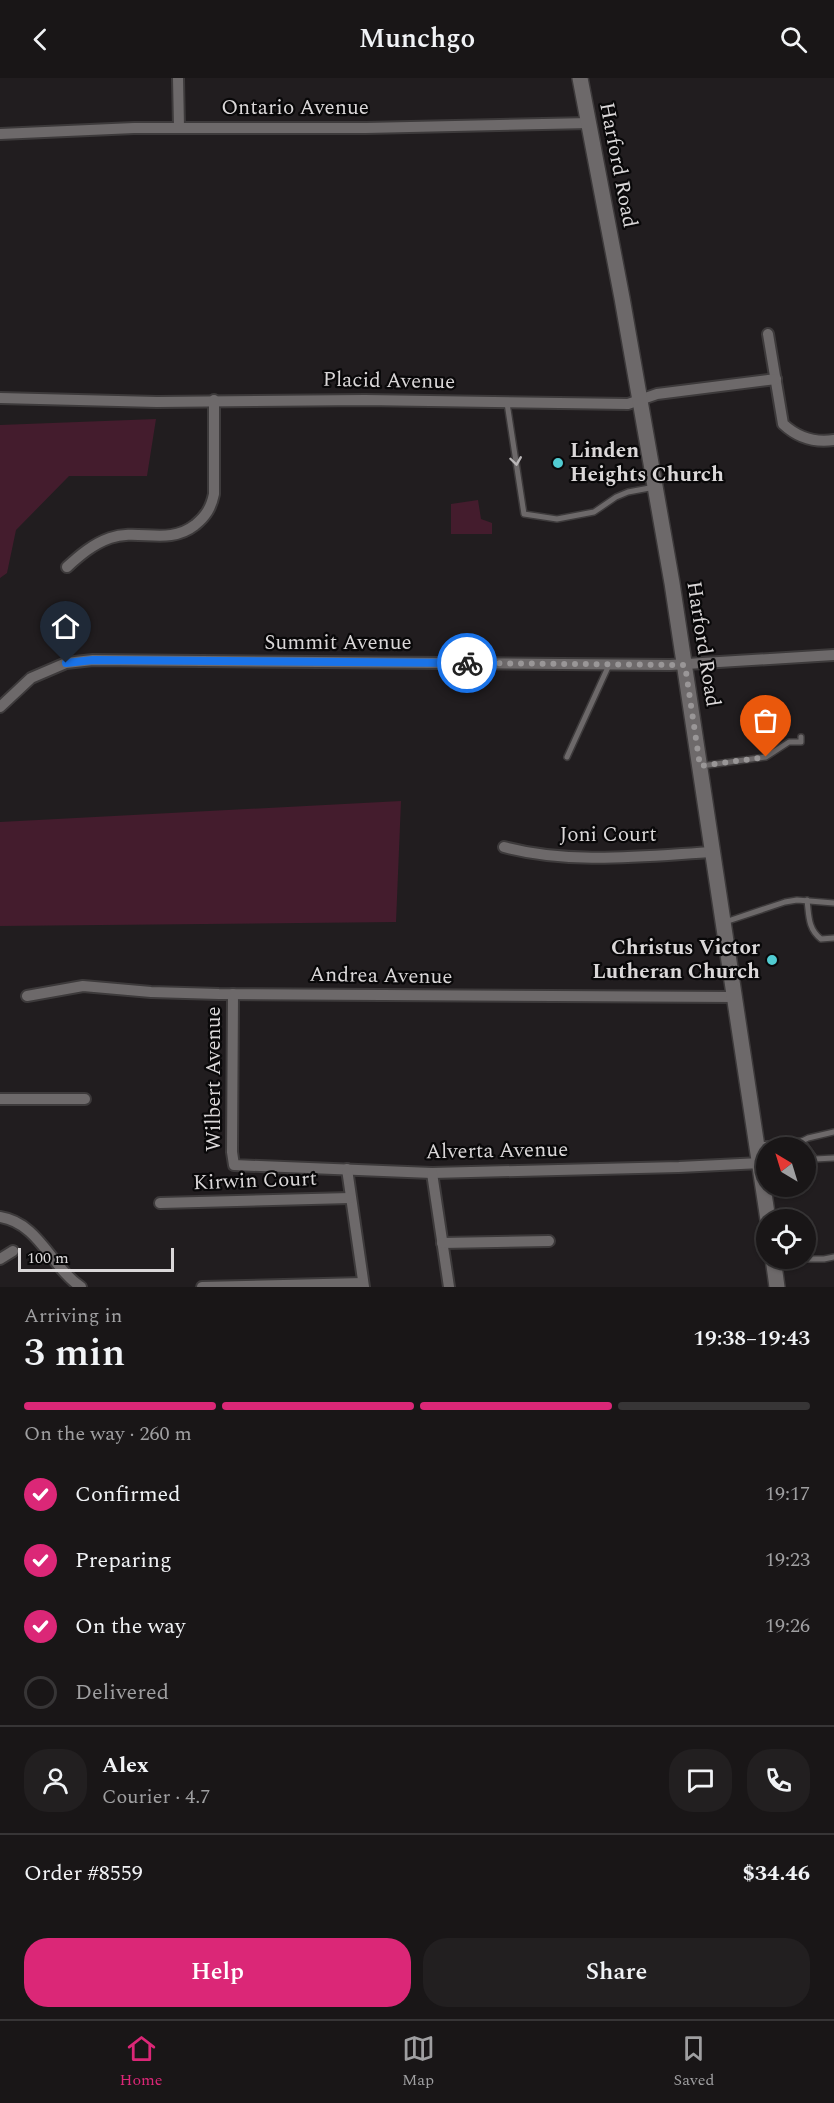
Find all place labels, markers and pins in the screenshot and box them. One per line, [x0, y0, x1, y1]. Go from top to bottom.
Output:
place label: Linden Heights Church [570, 435, 724, 491]
marker: Linden Heights Church [551, 456, 565, 470]
pin [40, 601, 91, 663]
pin [740, 695, 791, 757]
place label: Christus Victor Lutheran Church [592, 932, 760, 988]
marker: Christus Victor Lutheran Church [765, 953, 779, 967]

